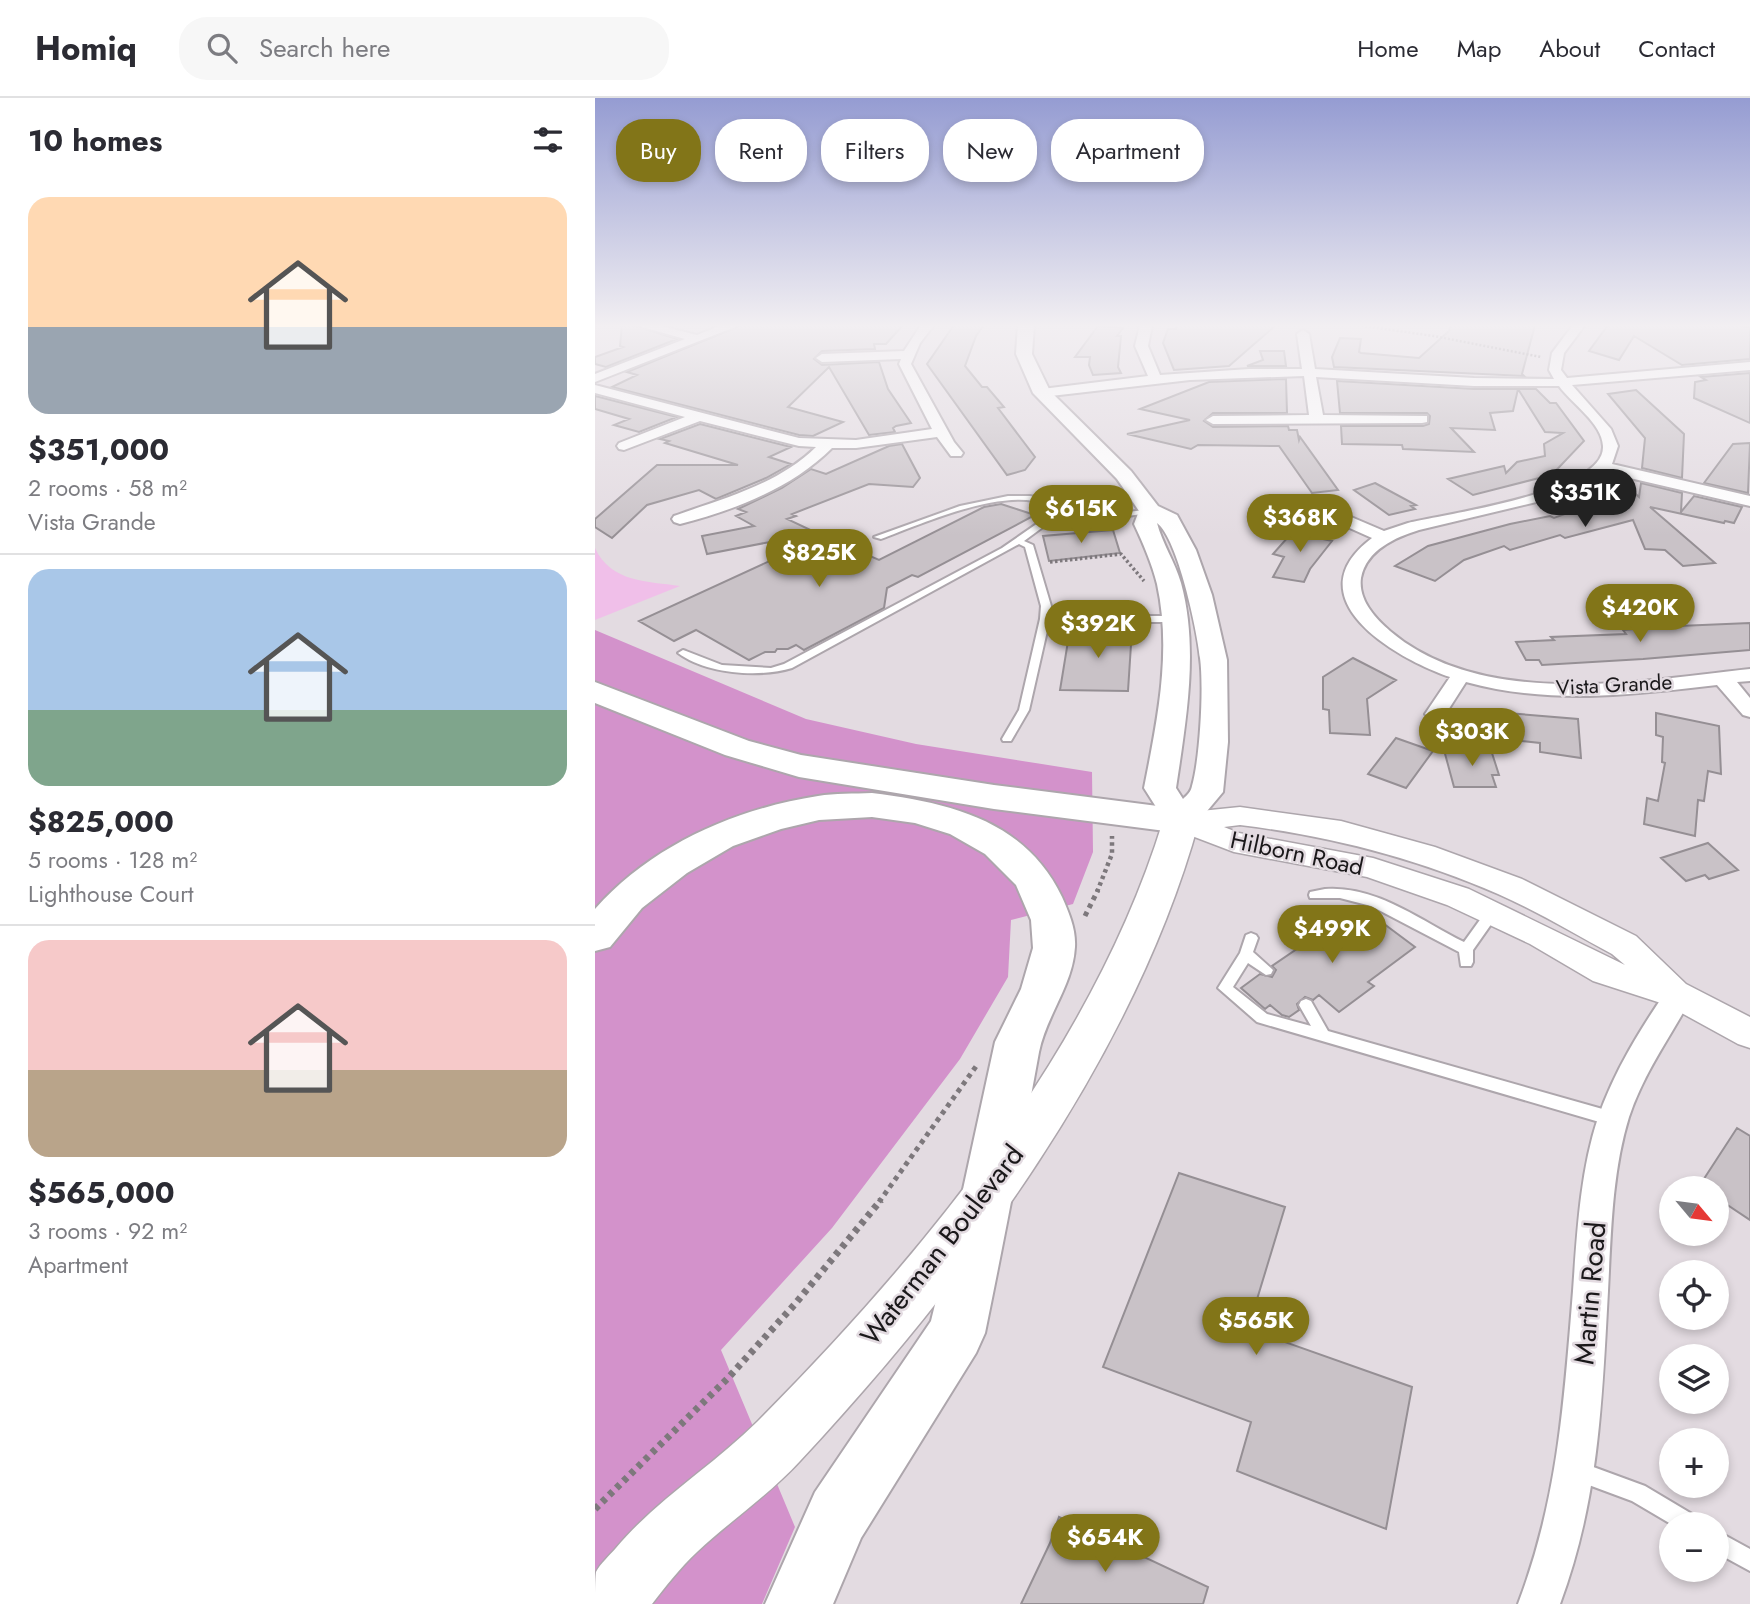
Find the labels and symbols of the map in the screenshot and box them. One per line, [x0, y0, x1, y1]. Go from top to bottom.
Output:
pin: $351K [1536, 470, 1634, 529]
pin: $615K [1032, 486, 1130, 545]
pin: $368K [1251, 494, 1349, 554]
pin: $825K [770, 530, 868, 589]
pin: $420K [1591, 584, 1689, 644]
pin: $392K [1049, 601, 1147, 660]
street label: Vista Grande [1555, 667, 1673, 703]
pin: $303K [1423, 708, 1521, 768]
street label: Hilborn Road [1227, 822, 1367, 884]
pin: $499K [1283, 906, 1381, 965]
street label: Waterman Boulevard [850, 1136, 1034, 1354]
north arrow [1659, 1176, 1729, 1246]
street label: Martin Road [1563, 1220, 1617, 1366]
pin: $565K [1207, 1298, 1305, 1357]
pin: $654K [1056, 1514, 1154, 1574]

